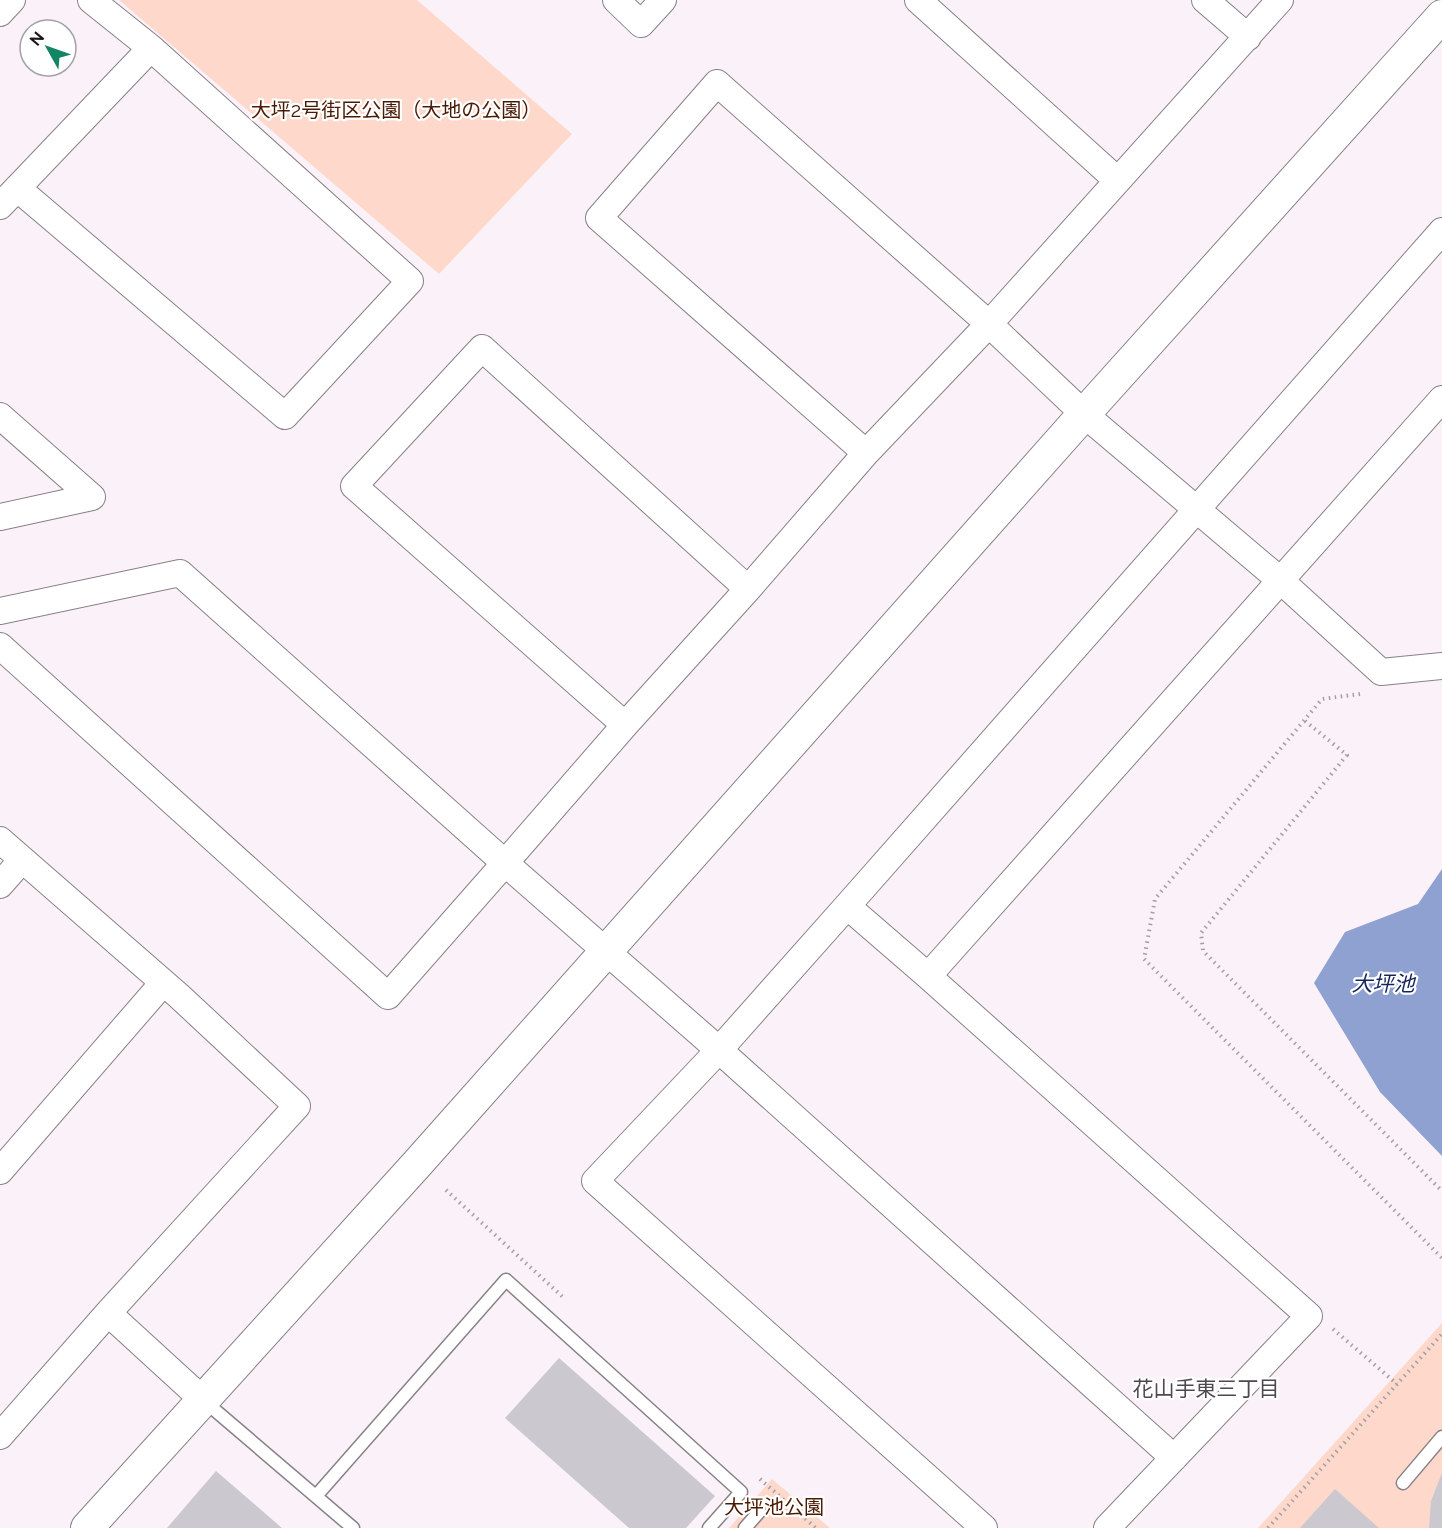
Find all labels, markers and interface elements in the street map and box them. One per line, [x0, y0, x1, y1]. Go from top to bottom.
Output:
north arrow [18, 18, 78, 78]
text: N [26, 28, 48, 49]
park label: 大坪2号街区公園（大地の公園） [251, 98, 541, 122]
water label: 大坪池 [1352, 971, 1416, 996]
district label: 花山手東三丁目 [1133, 1376, 1280, 1401]
park label: 大坪池公園 [724, 1495, 824, 1519]

